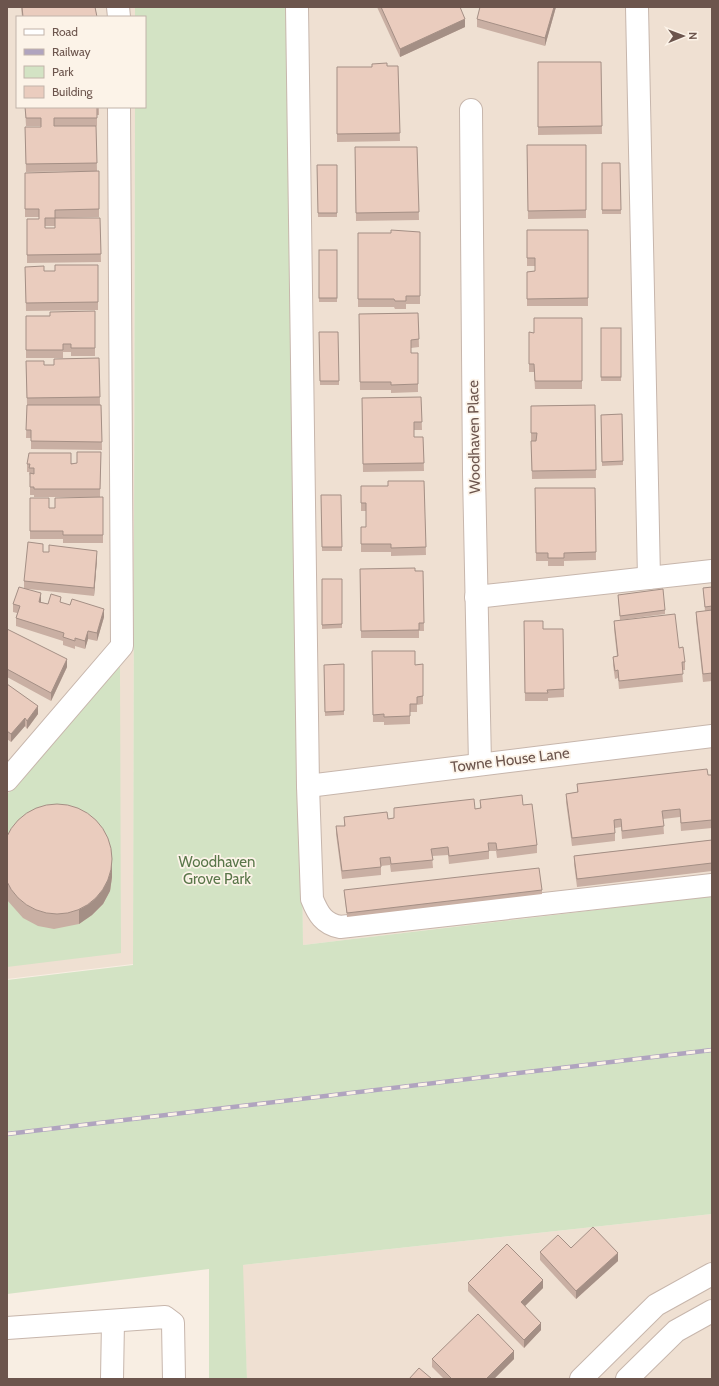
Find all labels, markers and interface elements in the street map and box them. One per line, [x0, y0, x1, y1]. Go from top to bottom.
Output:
legend [16, 16, 146, 108]
north arrow [663, 16, 703, 56]
text: Road [52, 24, 78, 39]
text: N [686, 32, 700, 40]
text: Railway [52, 44, 90, 59]
text: Park [52, 64, 74, 79]
text: Building [52, 84, 94, 99]
street label: Woodhaven Place [464, 380, 484, 494]
street label: Towne House Lane [449, 744, 571, 776]
park label: Woodhaven Grove Park [179, 853, 255, 888]

